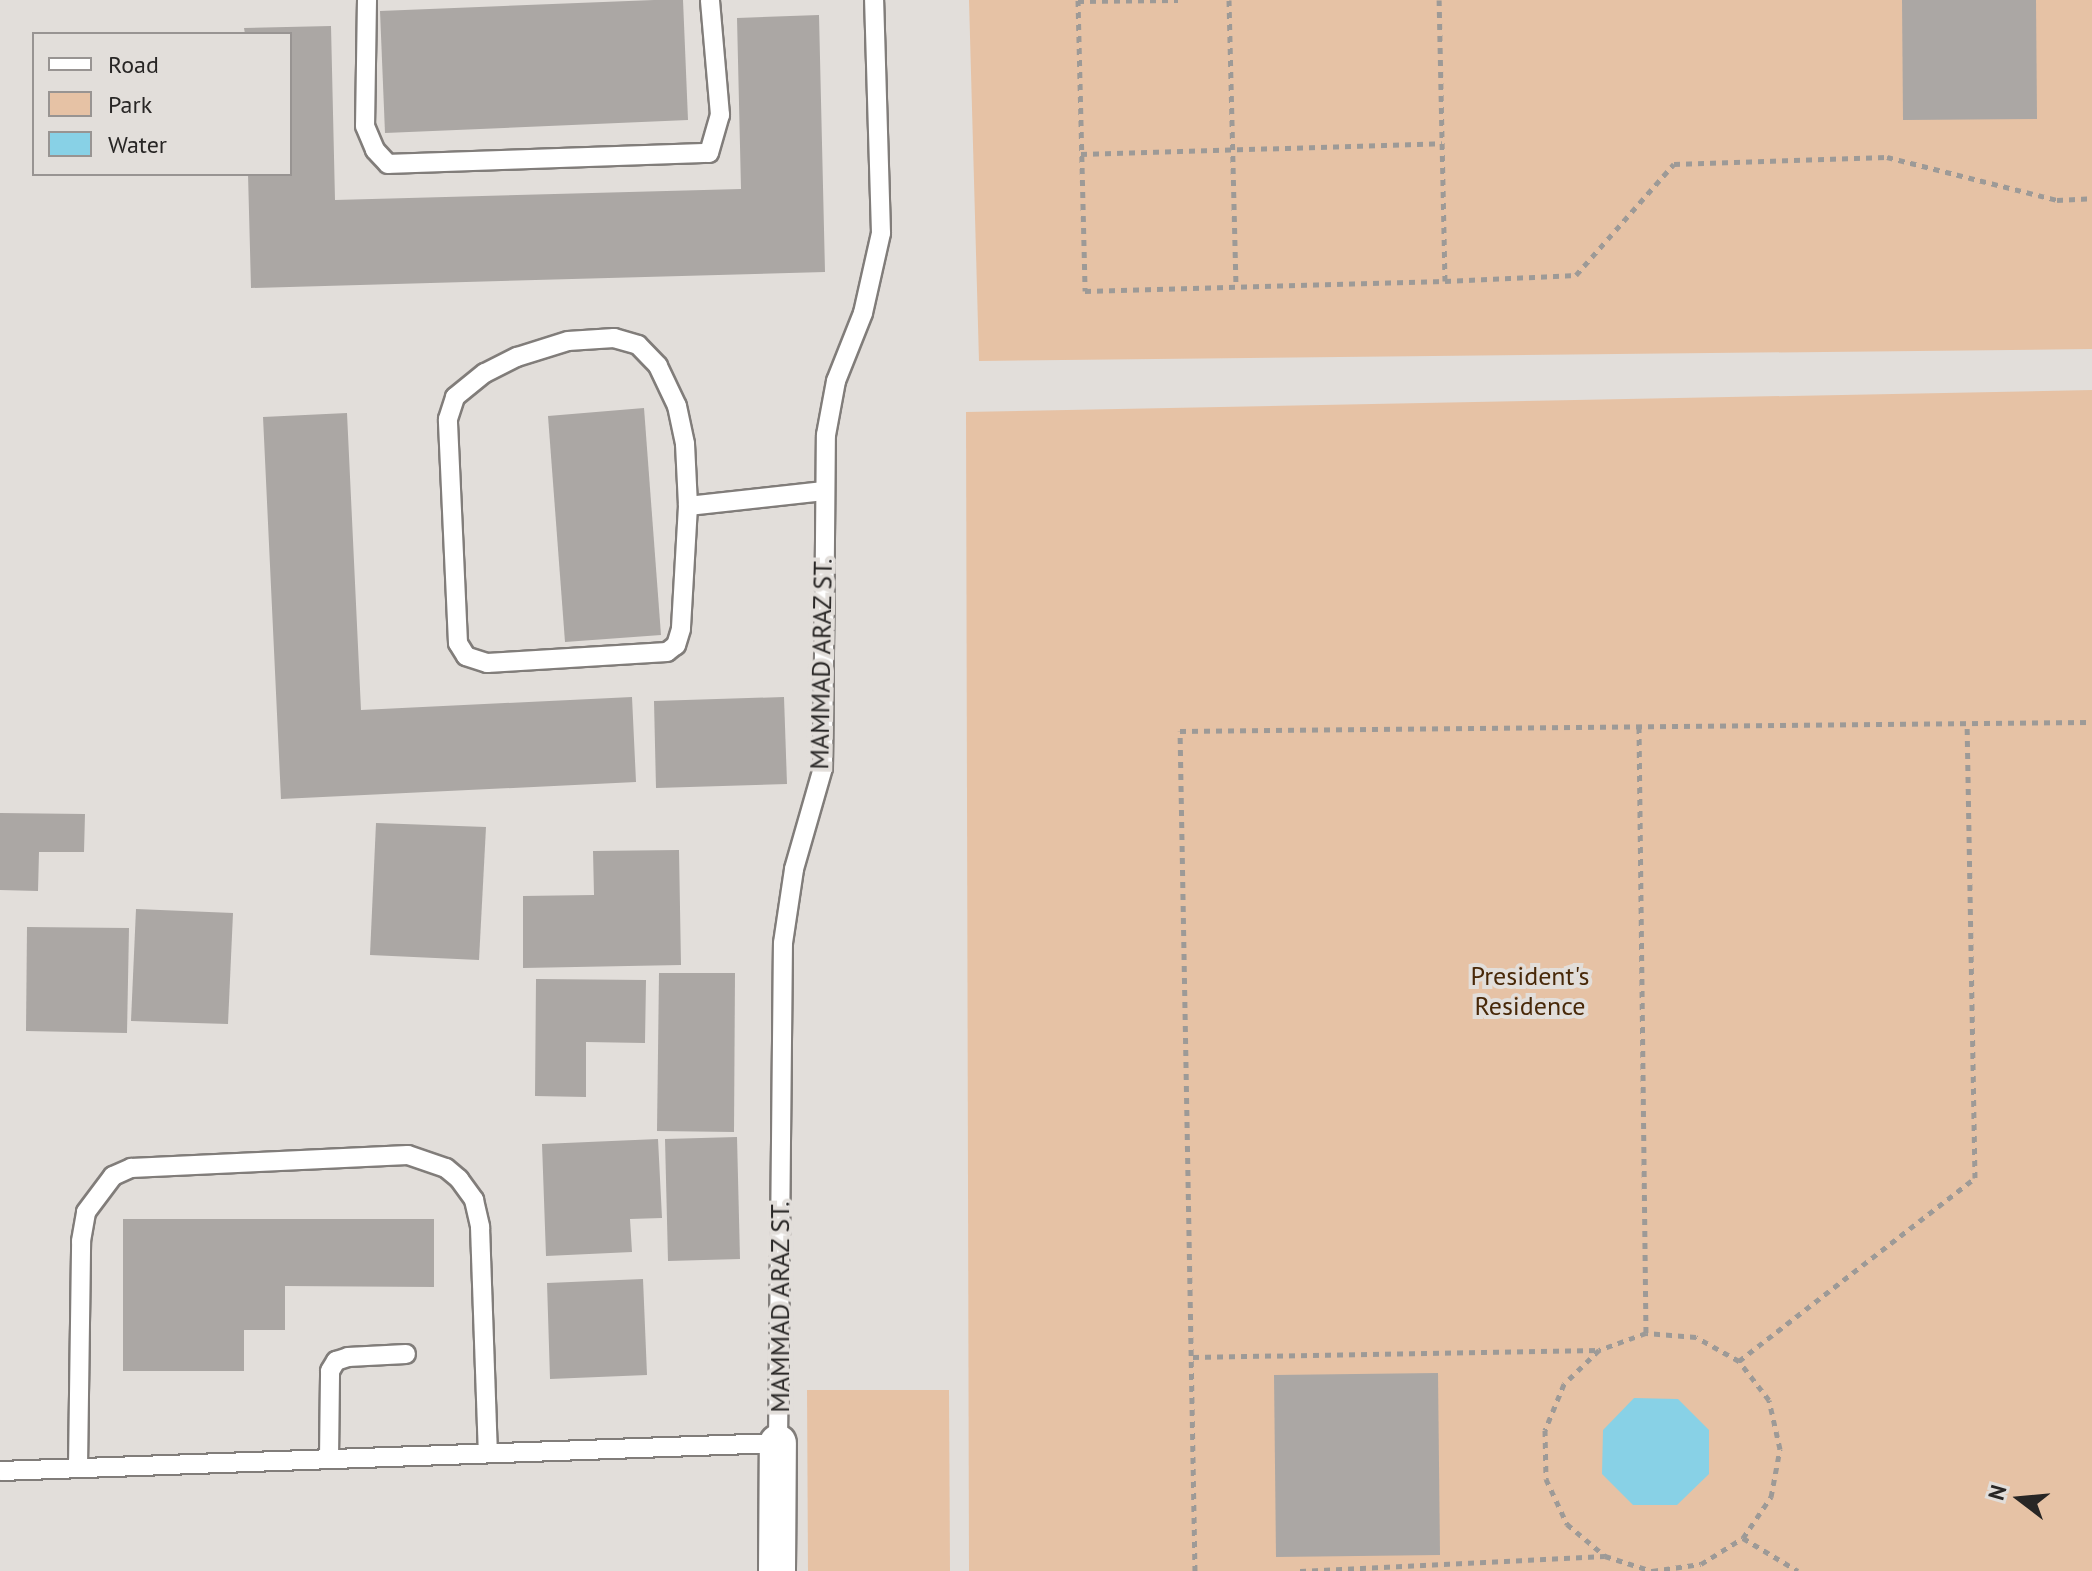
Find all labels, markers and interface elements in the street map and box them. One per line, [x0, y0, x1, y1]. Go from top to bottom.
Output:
legend [32, 32, 292, 176]
text: Road [108, 49, 159, 80]
text: Park [108, 89, 152, 120]
text: Water [108, 129, 167, 160]
street label: MAMMAD ARAZ ST. [804, 557, 838, 771]
park label: President's Residence [1471, 960, 1589, 1022]
street label: MAMMAD ARAZ ST. [764, 1200, 796, 1414]
north arrow [1980, 1459, 2060, 1539]
text: N [1981, 1482, 2012, 1503]

